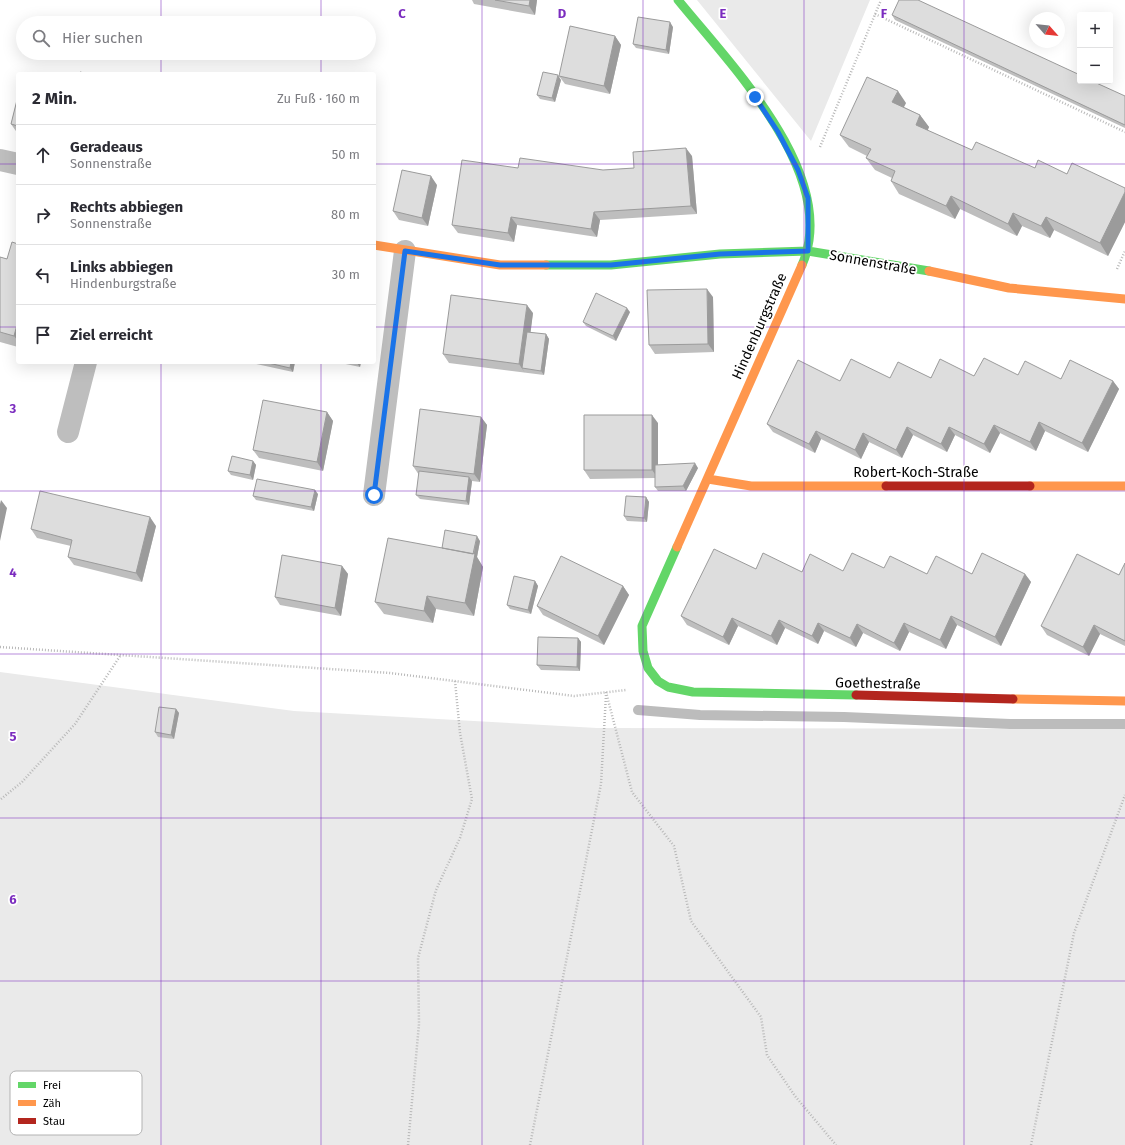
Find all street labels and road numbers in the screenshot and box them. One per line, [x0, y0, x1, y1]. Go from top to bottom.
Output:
street label: Sonnenstraße [828, 246, 918, 279]
street label: Hindenburgstraße [728, 270, 791, 382]
street label: Robert-Koch-Straße [853, 464, 979, 481]
street label: Goethestraße [835, 674, 921, 693]

